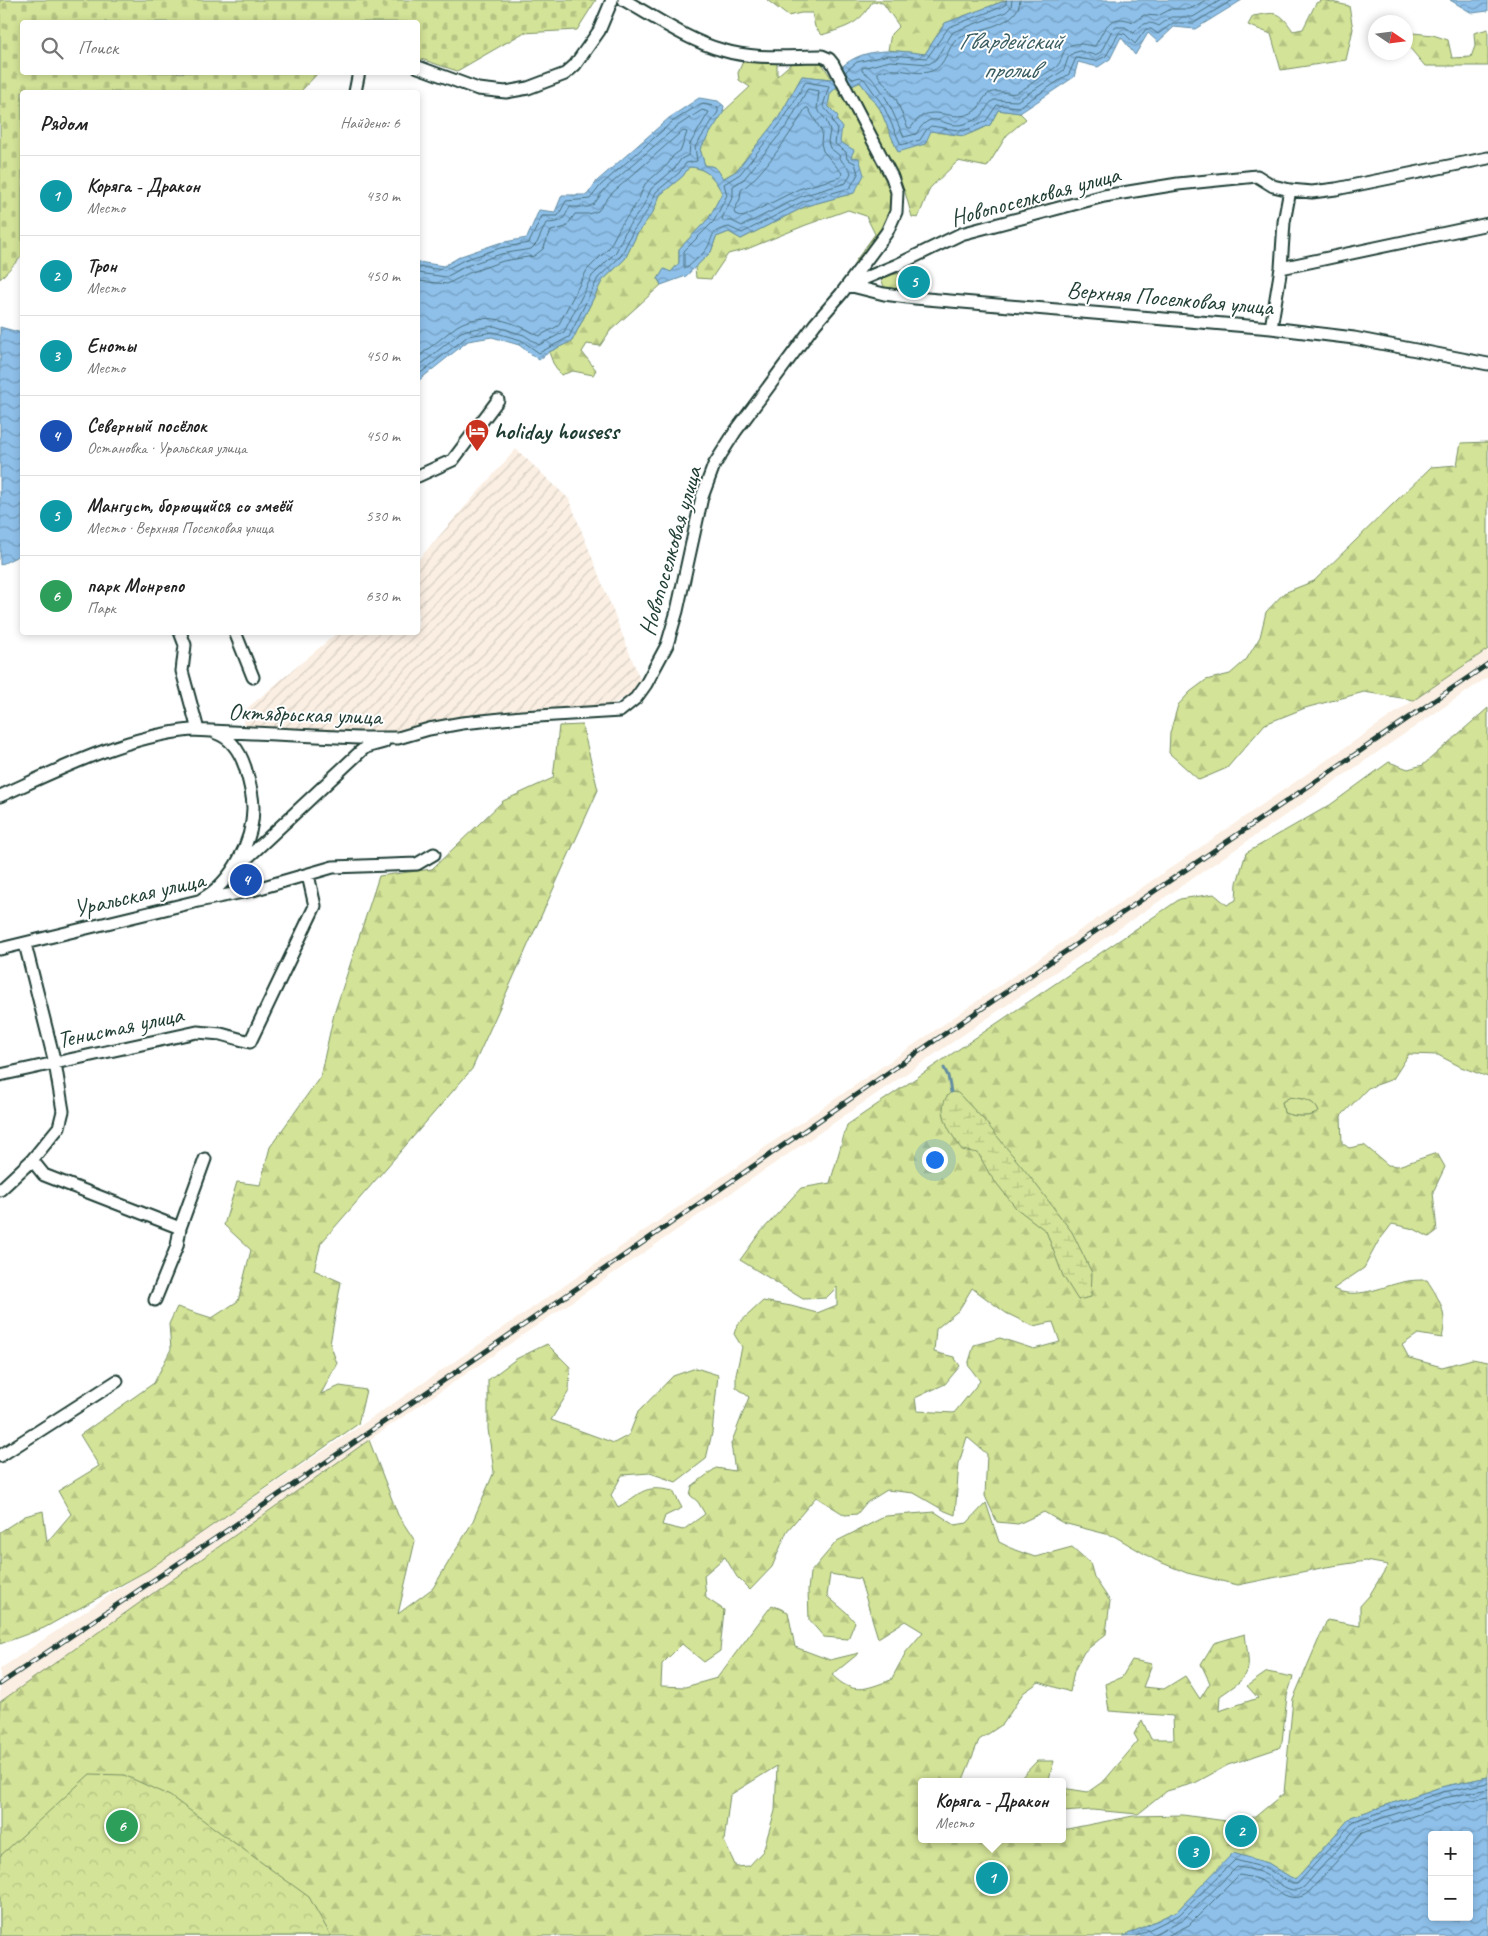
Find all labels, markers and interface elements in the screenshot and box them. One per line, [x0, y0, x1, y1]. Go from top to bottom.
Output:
north arrow [1368, 15, 1413, 60]
search box [20, 20, 420, 75]
water label: Гвардейский пролив [958, 25, 1066, 86]
icon: search [38, 34, 66, 62]
text: Поиск [78, 36, 118, 60]
text: Рядом [40, 110, 87, 136]
text: Найдено: 6 [340, 113, 400, 133]
street label: Новопоселковая улица [947, 159, 1124, 233]
text: Коряга - Дракон [87, 174, 200, 198]
text: 1 [52, 186, 60, 206]
text: 430 m [366, 186, 400, 206]
text: Место [87, 198, 125, 218]
text: Трон [87, 254, 117, 278]
pin: 5 [898, 263, 930, 301]
text: 2 [52, 266, 60, 286]
text: 450 m [366, 266, 400, 286]
street label: Верхняя Поселковая улица [1066, 274, 1276, 322]
text: Место [87, 278, 125, 298]
text: Еноты [87, 334, 136, 358]
text: 3 [52, 346, 60, 366]
text: 450 m [366, 346, 400, 366]
text: Место [87, 358, 125, 378]
text: Северный посёлок [87, 414, 207, 438]
place label: holiday housess [494, 416, 621, 446]
hotel icon: holiday housess [464, 418, 490, 452]
text: 4 [52, 426, 60, 446]
text: 450 m [366, 426, 400, 446]
text: Остановка · Уральская улица [87, 438, 247, 458]
street label: Новопоселковая улица [632, 462, 709, 639]
text: Мангуст, борющийся со змеёй [87, 494, 292, 518]
text: 5 [53, 506, 59, 526]
text: 530 m [366, 506, 400, 526]
text: Место · Верхняя Поселковая улица [87, 518, 274, 538]
text: парк Монрепо [87, 574, 184, 598]
text: 6 [52, 586, 60, 606]
text: 630 m [366, 586, 400, 606]
text: Парк [87, 598, 116, 618]
street label: Октябрьская улица [228, 696, 384, 732]
pin: 4 [230, 861, 262, 899]
street label: Уральская улица [71, 864, 209, 924]
street label: Тенистая улица [54, 999, 187, 1055]
your location [922, 1147, 948, 1173]
popup [918, 1778, 1066, 1843]
text: Коряга - Дракон [936, 1789, 1048, 1813]
pin: 6 [106, 1807, 138, 1845]
pin: 2 [1225, 1812, 1257, 1850]
text: Место [936, 1813, 973, 1833]
map controls [1428, 1831, 1473, 1921]
button: + [1428, 1831, 1473, 1876]
pin: 3 [1178, 1833, 1210, 1871]
pin: 1 [976, 1859, 1008, 1897]
button: − [1428, 1876, 1473, 1921]

